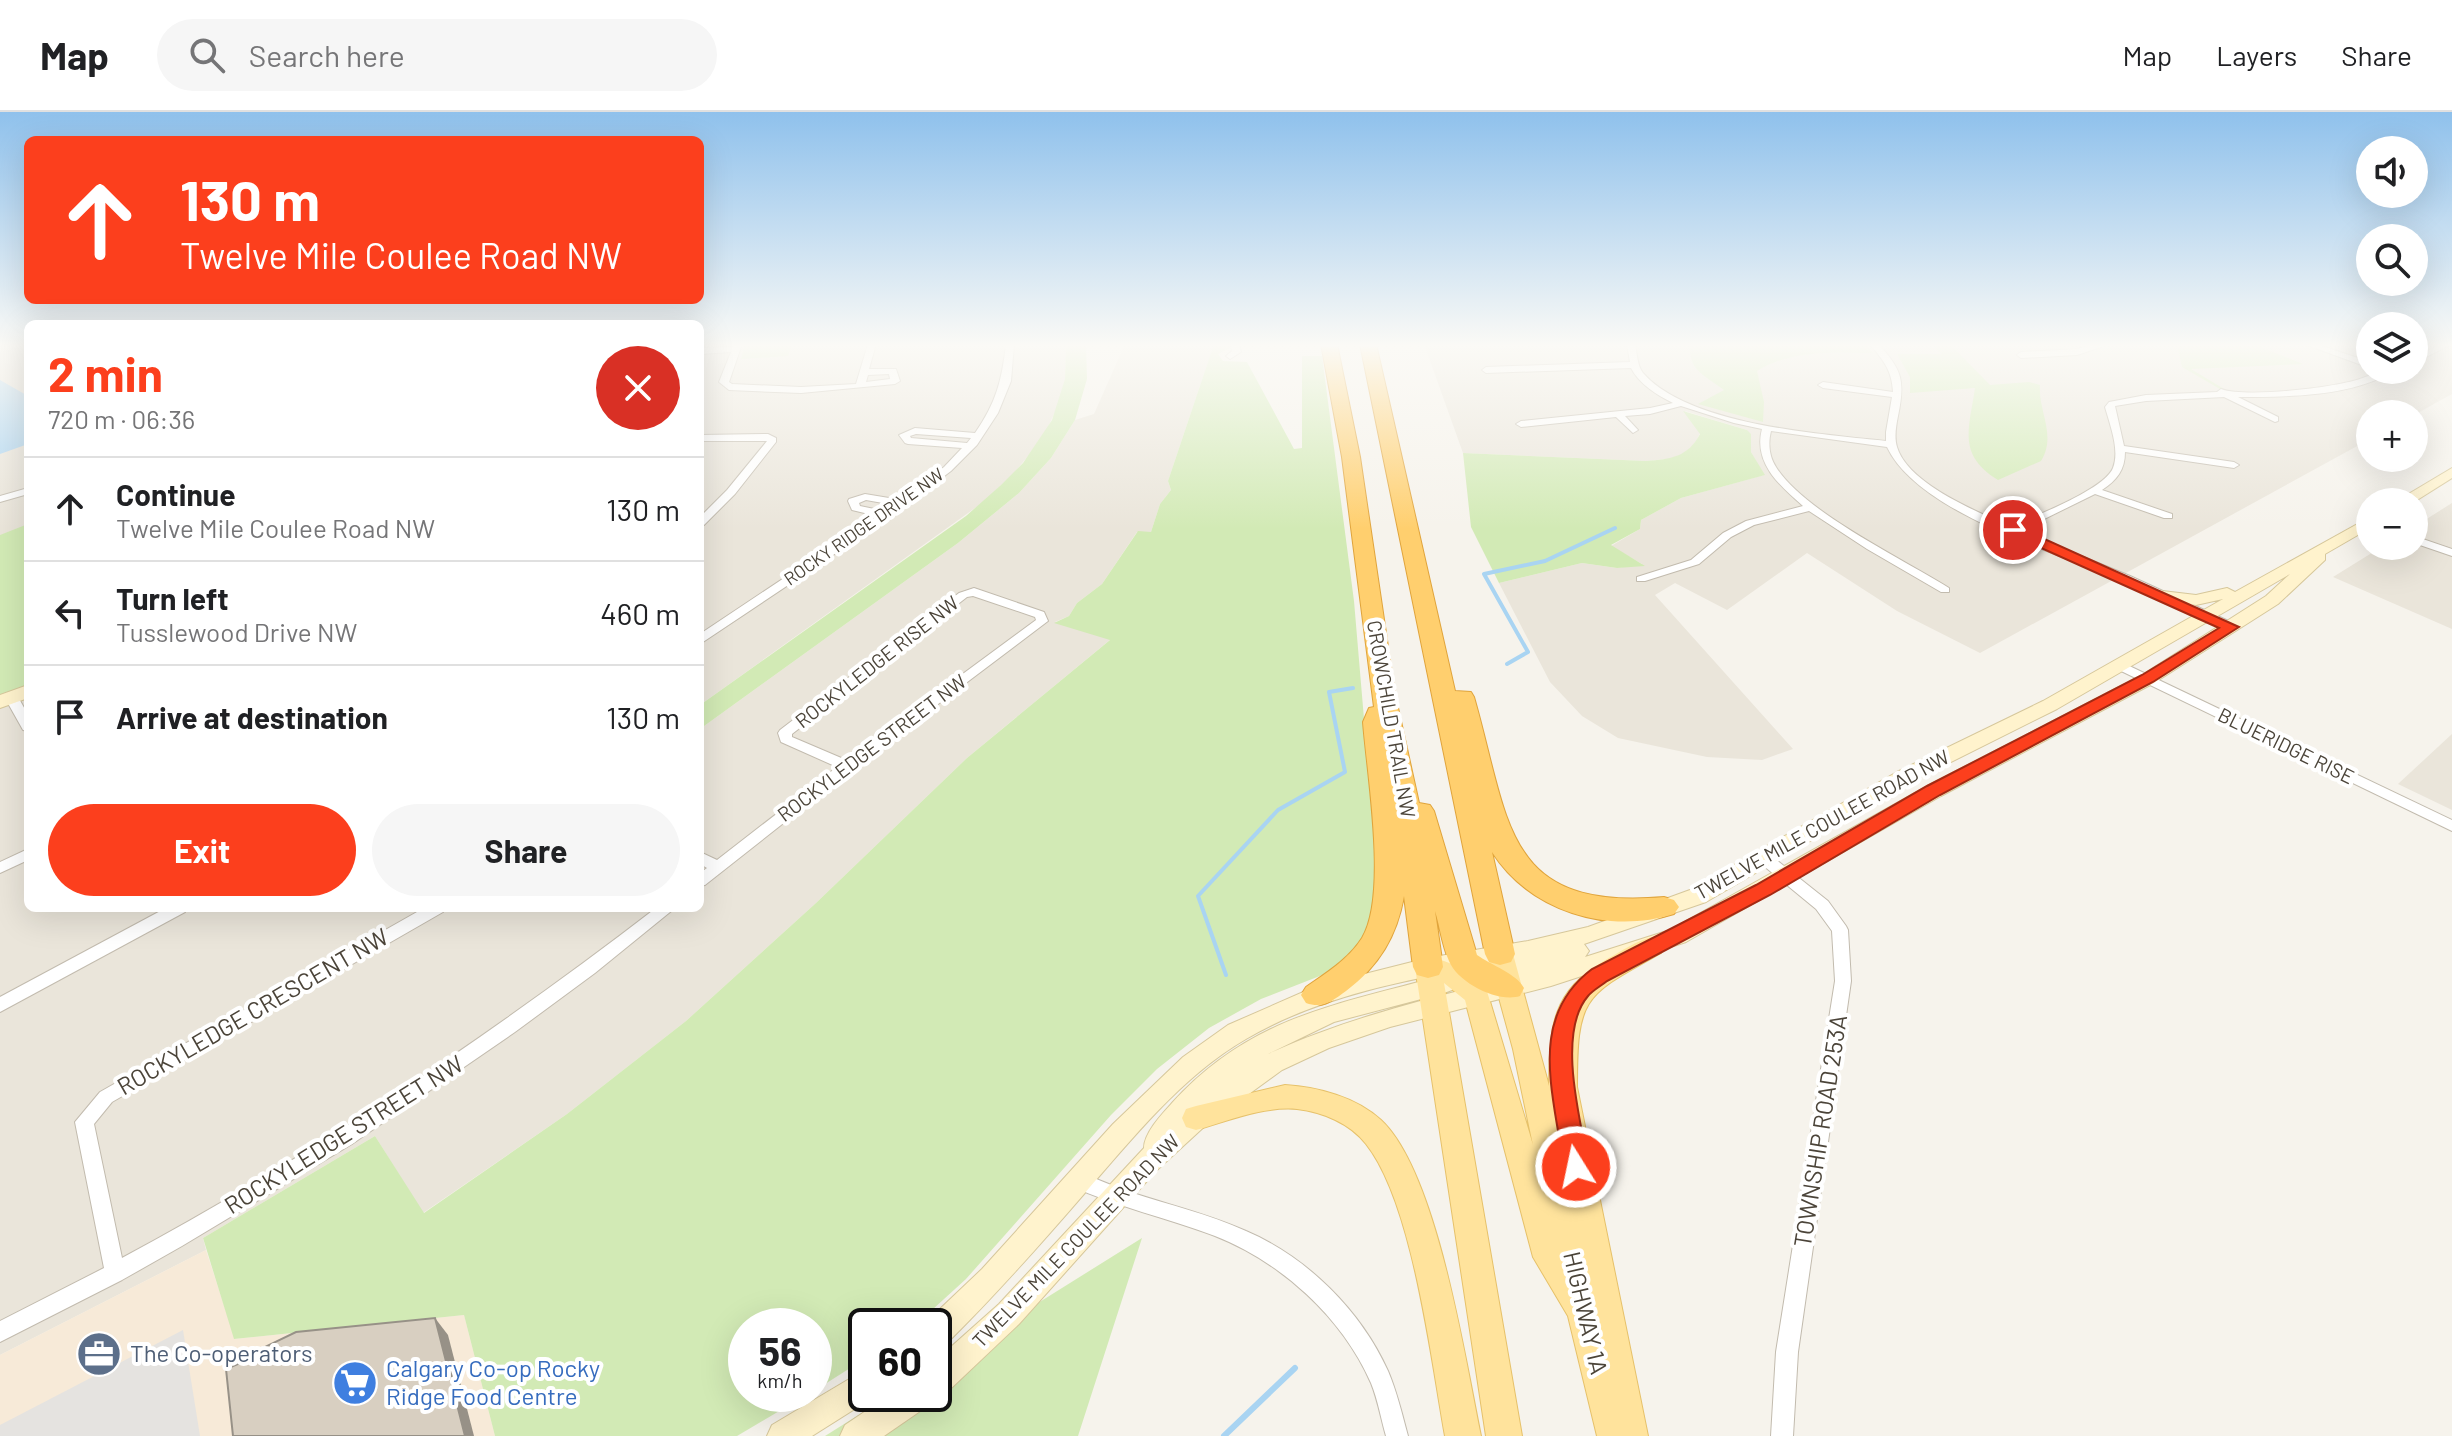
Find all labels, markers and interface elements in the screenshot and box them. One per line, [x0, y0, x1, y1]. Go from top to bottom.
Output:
search box [157, 19, 717, 91]
text: Map [40, 32, 109, 78]
icon: search [185, 33, 229, 77]
text: Search here [249, 37, 405, 73]
text: Map [2122, 38, 2172, 72]
text: Layers [2216, 38, 2297, 72]
text: Share [2341, 38, 2412, 72]
map controls [2356, 136, 2428, 560]
button: sound [2356, 136, 2428, 208]
text: 130 m [180, 165, 320, 232]
icon: ahead [48, 168, 152, 272]
button: search [2356, 224, 2428, 296]
text: Twelve Mile Coulee Road NW [180, 233, 622, 276]
button: layers [2356, 312, 2428, 384]
text: 2 min [48, 344, 163, 402]
button: close [596, 346, 680, 430]
button: + [2356, 400, 2428, 472]
text: 720 m · 06:36 [48, 403, 195, 434]
street label: ROCKY RIDGE DRIVE NW [779, 463, 948, 590]
text: Continue [116, 476, 236, 512]
icon: ahead [48, 487, 92, 531]
button: − [2356, 488, 2428, 560]
text: 130 m [606, 491, 680, 527]
pin [1979, 496, 2047, 564]
icon: arrive [1991, 508, 2035, 552]
text: Twelve Mile Coulee Road NW [116, 512, 435, 543]
text: Turn left [116, 580, 229, 616]
street label: ROCKYLEDGE RISE NW [790, 590, 963, 732]
icon: left [48, 591, 92, 635]
text: 460 m [600, 595, 680, 631]
text: Tusslewood Drive NW [116, 616, 357, 647]
street label: CROWCHILD TRAIL NW [1363, 618, 1421, 820]
street label: ROCKYLEDGE STREET NW [772, 668, 971, 826]
icon: arrive [48, 695, 92, 739]
text: Arrive at destination [116, 699, 388, 735]
text: 130 m [606, 699, 680, 735]
street label: BLUERIDGE RISE [2215, 702, 2358, 788]
street label: TWELVE MILE COULEE ROAD NW [1690, 744, 1953, 904]
button: Exit [48, 804, 356, 896]
button: Share [372, 804, 680, 896]
street label: ROCKYLEDGE CRESCENT NW [112, 921, 393, 1100]
street label: TOWNSHIP ROAD 253A [1787, 1012, 1852, 1249]
street label: ROCKYLEDGE STREET NW [218, 1048, 468, 1219]
position arrow [1534, 1125, 1618, 1209]
street label: TWELVE MILE COULEE ROAD NW [967, 1128, 1184, 1352]
street label: HIGHWAY 1A [1558, 1248, 1615, 1377]
speed limit sign: 60 [848, 1308, 952, 1412]
text: 56 [758, 1326, 802, 1374]
office icon: The Co-operators [75, 1330, 123, 1378]
place label: The Co-operators [130, 1338, 313, 1367]
place label: Calgary Co-op Rocky Ridge Food Centre [386, 1353, 600, 1410]
supermarket icon: Calgary Co-op Rocky Ridge Food Centre [331, 1359, 379, 1407]
text: km/h [757, 1368, 803, 1392]

